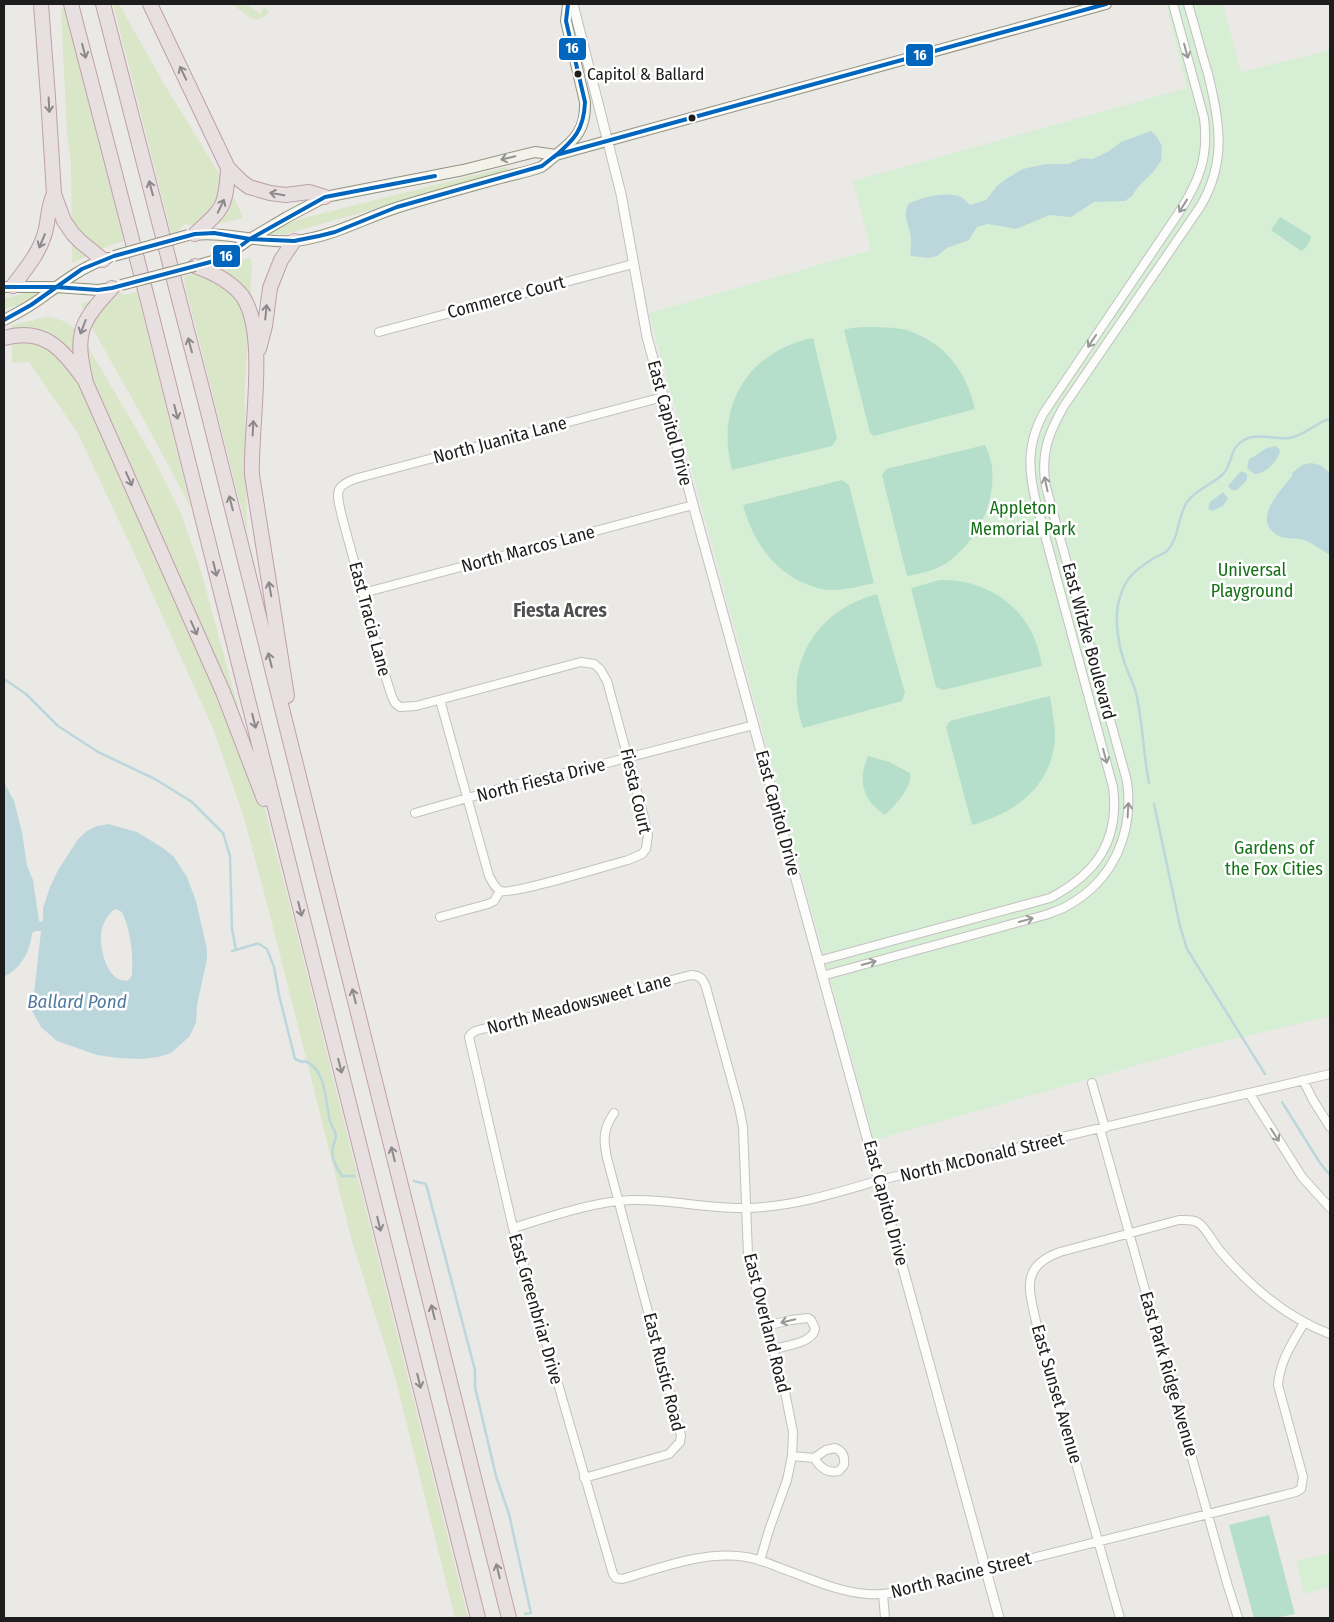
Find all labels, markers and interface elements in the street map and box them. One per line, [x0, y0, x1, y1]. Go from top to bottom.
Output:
line badge: 16 [558, 37, 587, 61]
text: 16 [565, 40, 579, 57]
one-way arrow [79, 42, 89, 58]
one-way arrow [1181, 42, 1191, 58]
line badge: 16 [905, 43, 934, 67]
text: 16 [913, 47, 927, 64]
place label: Capitol & Ballard [587, 64, 704, 85]
one-way arrow [178, 66, 188, 81]
marker: Capitol & Ballard [573, 69, 583, 79]
one-way arrow [44, 96, 53, 112]
unlabelled marker [687, 113, 697, 123]
one-way arrow [501, 154, 517, 163]
one-way arrow [145, 180, 155, 196]
one-way arrow [270, 189, 286, 199]
one-way arrow [217, 199, 226, 214]
one-way arrow [1178, 199, 1188, 213]
one-way arrow [36, 233, 46, 248]
line badge: 16 [212, 244, 241, 268]
text: 16 [219, 248, 233, 265]
street label: Commerce Court [445, 271, 567, 323]
one-way arrow [261, 304, 271, 320]
one-way arrow [78, 319, 87, 334]
one-way arrow [1087, 333, 1097, 347]
one-way arrow [185, 338, 195, 354]
street label: East Capitol Drive [643, 358, 697, 488]
one-way arrow [172, 403, 181, 419]
street label: North Juanita Lane [431, 412, 569, 468]
one-way arrow [248, 420, 257, 436]
one-way arrow [124, 471, 134, 486]
one-way arrow [1041, 476, 1050, 492]
one-way arrow [226, 495, 235, 511]
park label: Appleton Memorial Park [970, 497, 1076, 540]
street label: North Marcos Lane [459, 521, 597, 577]
street label: East Tracia Lane [344, 559, 396, 679]
park label: Universal Playground [1211, 559, 1293, 602]
street label: East Witzke Boulevard [1057, 560, 1121, 722]
one-way arrow [211, 561, 220, 577]
one-way arrow [265, 582, 275, 598]
district label: Fiesta Acres [513, 599, 608, 622]
one-way arrow [190, 620, 200, 635]
one-way arrow [265, 653, 274, 669]
one-way arrow [250, 713, 259, 729]
street label: Fiesta Court [615, 746, 657, 836]
one-way arrow [1101, 747, 1110, 763]
street label: East Capitol Drive [751, 748, 805, 878]
street label: North Fiesta Drive [474, 753, 608, 807]
one-way arrow [1124, 802, 1133, 818]
park label: Gardens of the Fox Cities [1225, 837, 1323, 880]
one-way arrow [296, 900, 305, 916]
one-way arrow [1018, 915, 1034, 924]
one-way arrow [861, 957, 877, 967]
street label: North Meadowsweet Lane [484, 969, 674, 1039]
one-way arrow [349, 989, 358, 1005]
water label: Ballard Pond [27, 990, 127, 1013]
one-way arrow [336, 1058, 345, 1074]
street label: North McDonald Street [898, 1127, 1066, 1187]
one-way arrow [1270, 1128, 1280, 1142]
street label: East Capitol Drive [859, 1138, 913, 1268]
one-way arrow [388, 1146, 397, 1162]
one-way arrow [375, 1215, 385, 1231]
street label: East Greenbriar Drive [504, 1231, 568, 1387]
street label: East Overland Road [739, 1251, 795, 1395]
street label: East Park Ridge Avenue [1135, 1289, 1203, 1459]
one-way arrow [427, 1304, 437, 1320]
street label: East Rustic Road [639, 1310, 689, 1434]
one-way arrow [781, 1317, 797, 1326]
street label: East Sunset Avenue [1027, 1322, 1087, 1466]
one-way arrow [415, 1373, 424, 1389]
street label: North Racine Street [889, 1547, 1034, 1603]
one-way arrow [492, 1563, 502, 1579]

